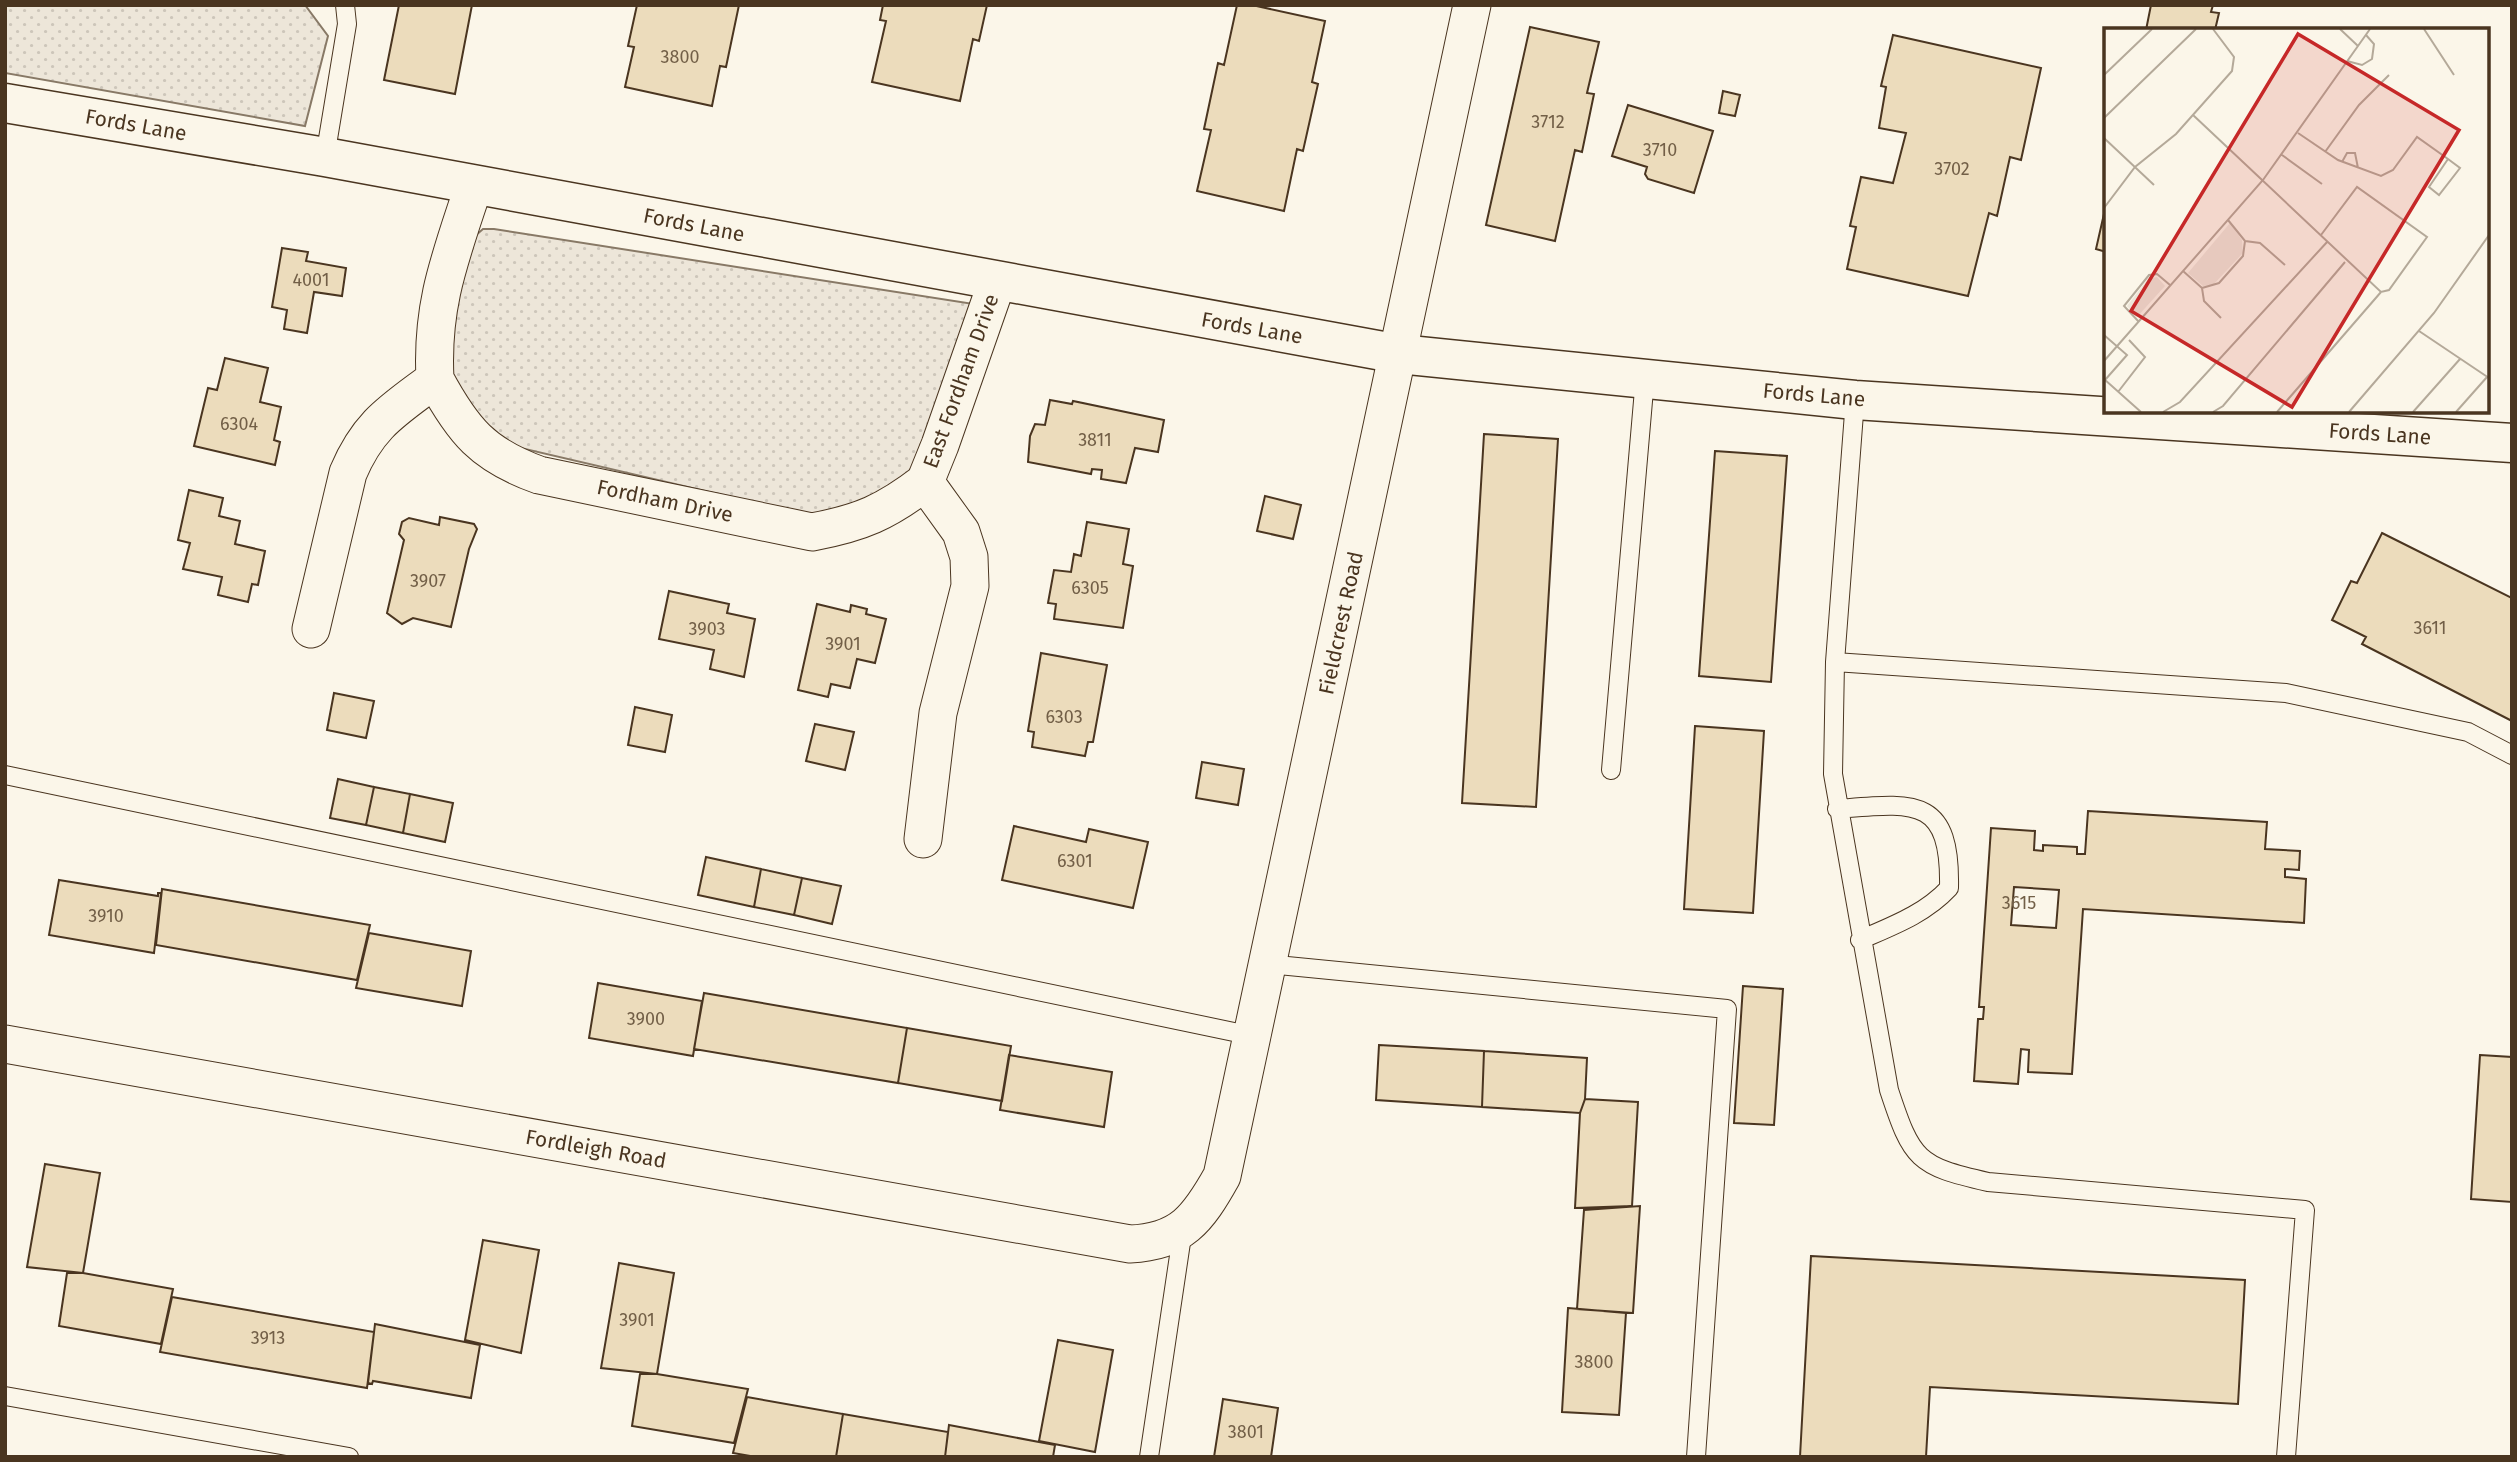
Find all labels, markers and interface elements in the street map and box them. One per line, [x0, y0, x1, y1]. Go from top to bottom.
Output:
inset map [2104, 28, 2489, 413]
house number: 3800 [661, 46, 700, 68]
street label: Fords Lane [83, 103, 189, 147]
house number: 3712 [1531, 111, 1565, 133]
house number: 3710 [1643, 139, 1677, 161]
house number: 3702 [1934, 158, 1970, 180]
street label: Fords Lane [641, 202, 747, 248]
house number: 4001 [292, 269, 330, 291]
street label: East Fordham Drive [917, 290, 1005, 472]
street label: Fords Lane [1199, 306, 1305, 350]
street label: Fords Lane [1762, 378, 1866, 412]
house number: 6304 [220, 413, 258, 435]
street label: Fords Lane [2328, 417, 2432, 451]
house number: 3811 [1078, 429, 1112, 451]
street label: Fordham Drive [595, 474, 735, 528]
street label: Fieldcrest Road [1313, 549, 1369, 697]
house number: 3907 [410, 570, 446, 592]
house number: 6305 [1071, 577, 1109, 599]
house number: 3611 [2413, 617, 2447, 639]
house number: 3903 [688, 618, 726, 640]
house number: 3901 [825, 633, 861, 655]
house number: 6303 [1045, 706, 1083, 728]
house number: 6301 [1057, 850, 1093, 872]
house number: 3615 [2002, 892, 2036, 914]
house number: 3910 [88, 905, 124, 927]
house number: 3900 [627, 1008, 665, 1030]
street label: Fordleigh Road [524, 1124, 668, 1174]
house number: 3901 [619, 1309, 655, 1331]
house number: 3913 [251, 1327, 285, 1349]
house number: 3800 [1575, 1351, 1614, 1373]
house number: 3801 [1228, 1421, 1264, 1443]

